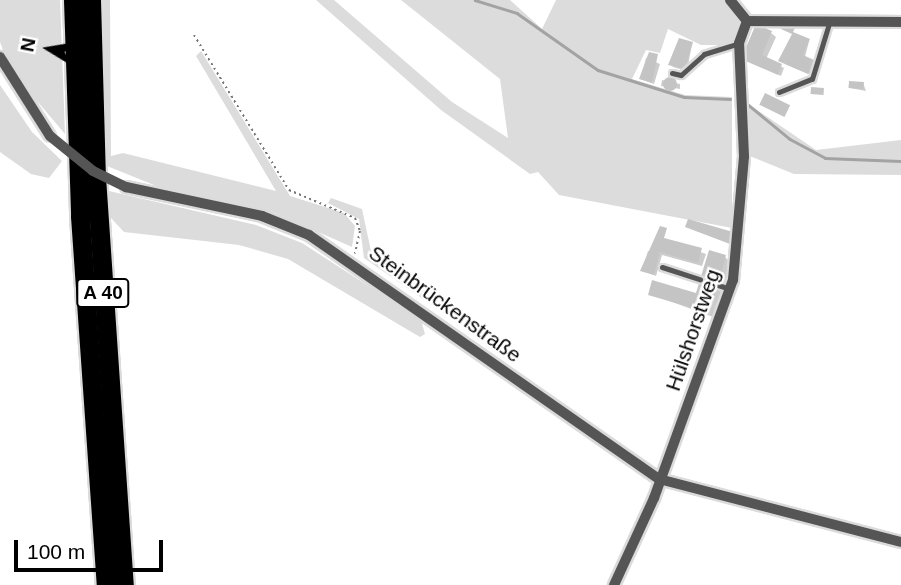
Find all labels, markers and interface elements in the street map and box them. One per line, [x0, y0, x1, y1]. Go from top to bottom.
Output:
north arrow [14, 14, 84, 84]
text: N [16, 36, 40, 54]
street label: Steinbrückenstraße [364, 240, 526, 368]
street label: Hülshorstweg [660, 266, 726, 394]
road number: A 40 [75, 278, 131, 308]
scale bar [18, 526, 166, 570]
text: 100 m [27, 540, 85, 563]

